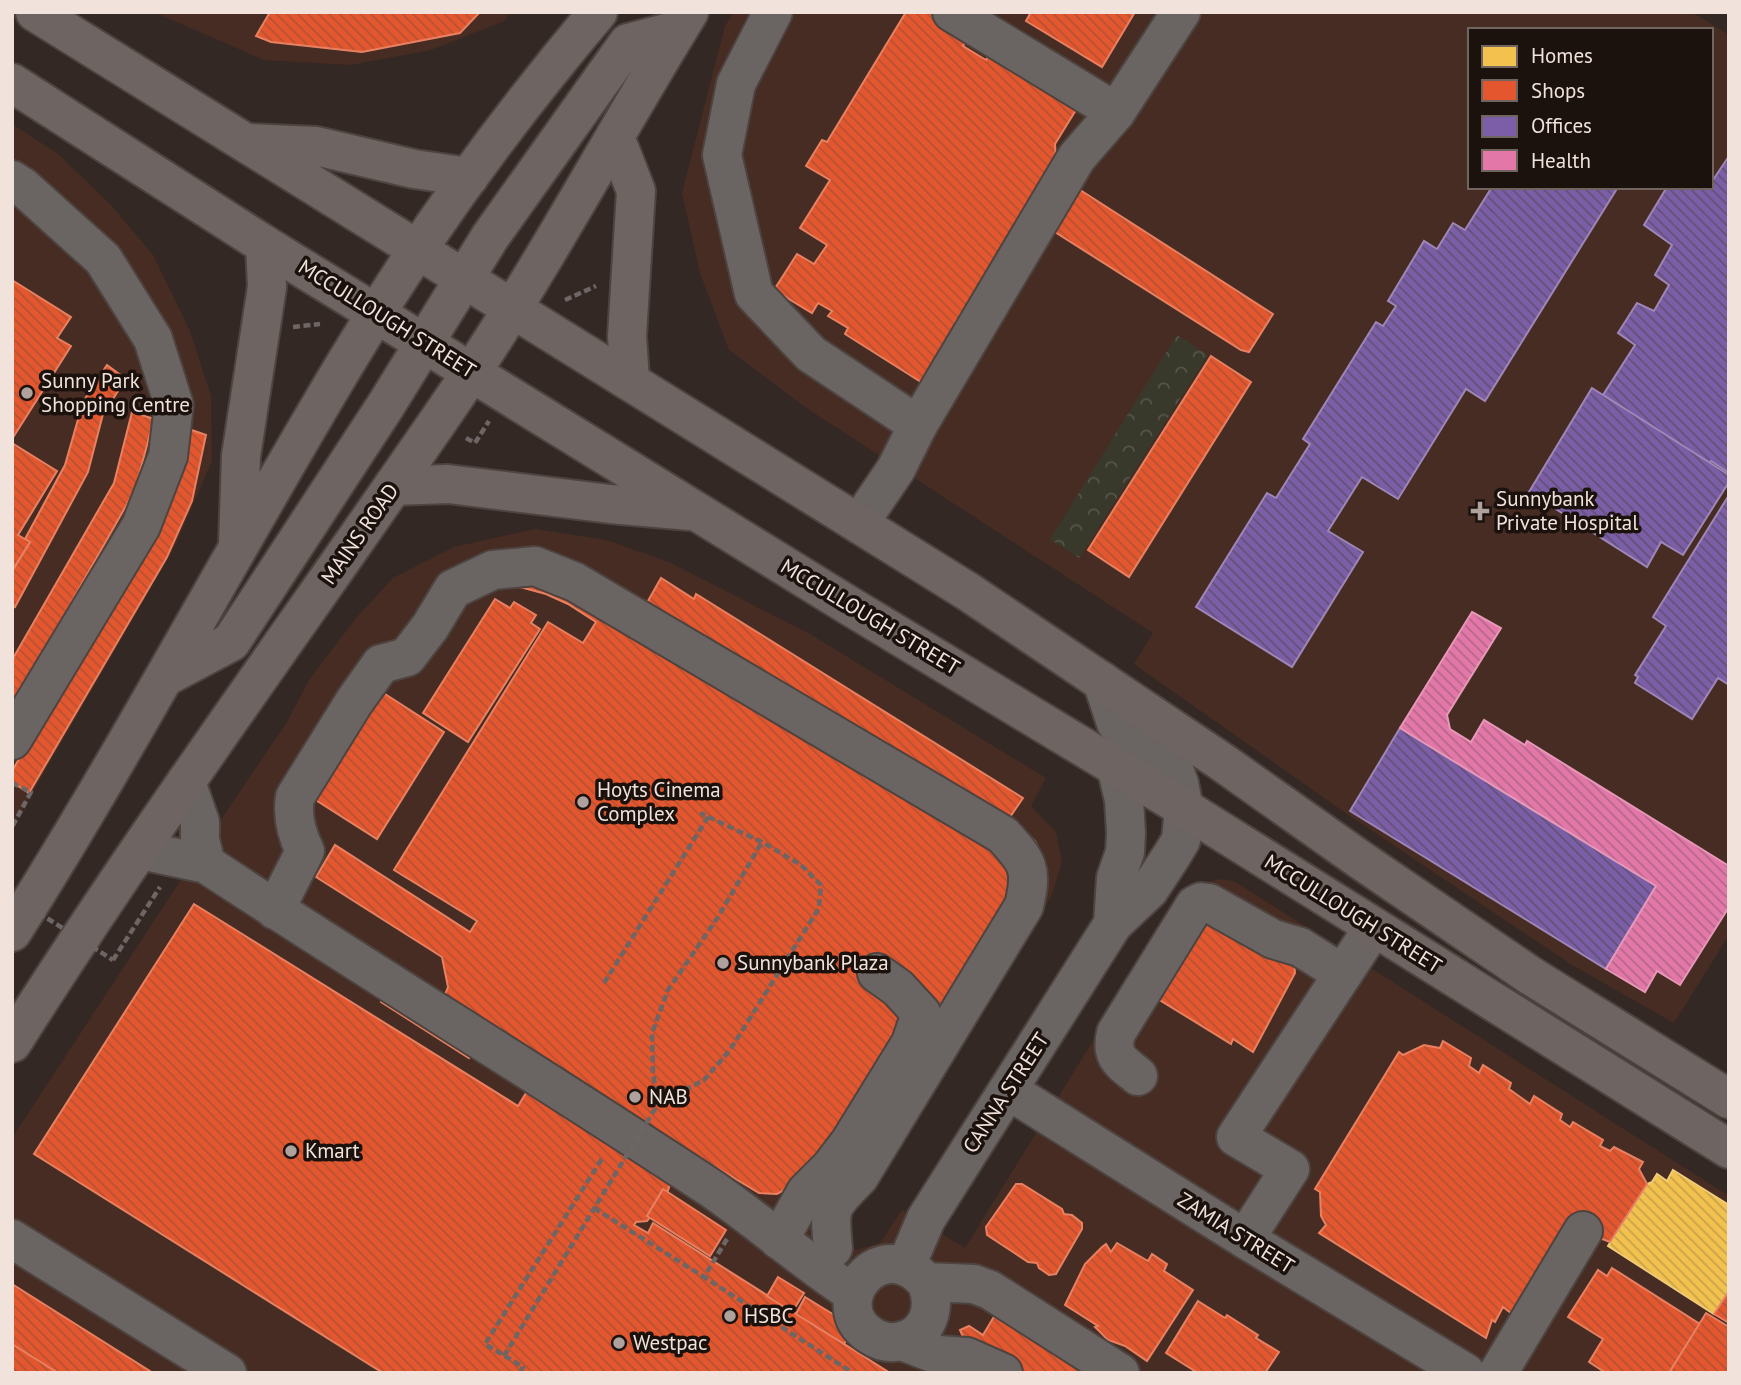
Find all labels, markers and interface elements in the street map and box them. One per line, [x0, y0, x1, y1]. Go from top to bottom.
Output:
legend [1468, 28, 1713, 189]
text: Homes [1531, 42, 1593, 69]
text: Shops [1531, 77, 1585, 104]
text: Offices [1531, 112, 1592, 139]
text: Health [1531, 147, 1591, 174]
street label: MCCULLOUGH STREET [294, 253, 481, 384]
place label: Sunny Park Shopping Centre [41, 367, 190, 418]
marker: Sunny Park Shopping Centre [19, 385, 35, 401]
street label: MAINS ROAD [315, 478, 404, 590]
place label: Sunnybank Private Hospital [1496, 485, 1638, 536]
marker: Sunnybank Private Hospital [1470, 501, 1490, 521]
street label: MCCULLOUGH STREET [776, 552, 965, 681]
place label: Hoyts Cinema Complex [597, 776, 721, 827]
marker: Hoyts Cinema Complex [575, 794, 591, 810]
street label: MCCULLOUGH STREET [1260, 848, 1447, 979]
place label: Sunnybank Plaza [737, 949, 889, 976]
marker: Sunnybank Plaza [715, 955, 731, 971]
street label: CANNA STREET [957, 1027, 1055, 1158]
place label: NAB [649, 1083, 688, 1110]
marker: NAB [627, 1089, 643, 1105]
place label: Kmart [305, 1137, 360, 1164]
marker: Kmart [283, 1143, 299, 1159]
street label: ZAMIA STREET [1173, 1186, 1300, 1279]
place label: HSBC [744, 1302, 794, 1329]
marker: HSBC [722, 1308, 738, 1324]
place label: Westpac [633, 1329, 707, 1356]
marker: Westpac [611, 1335, 627, 1351]

